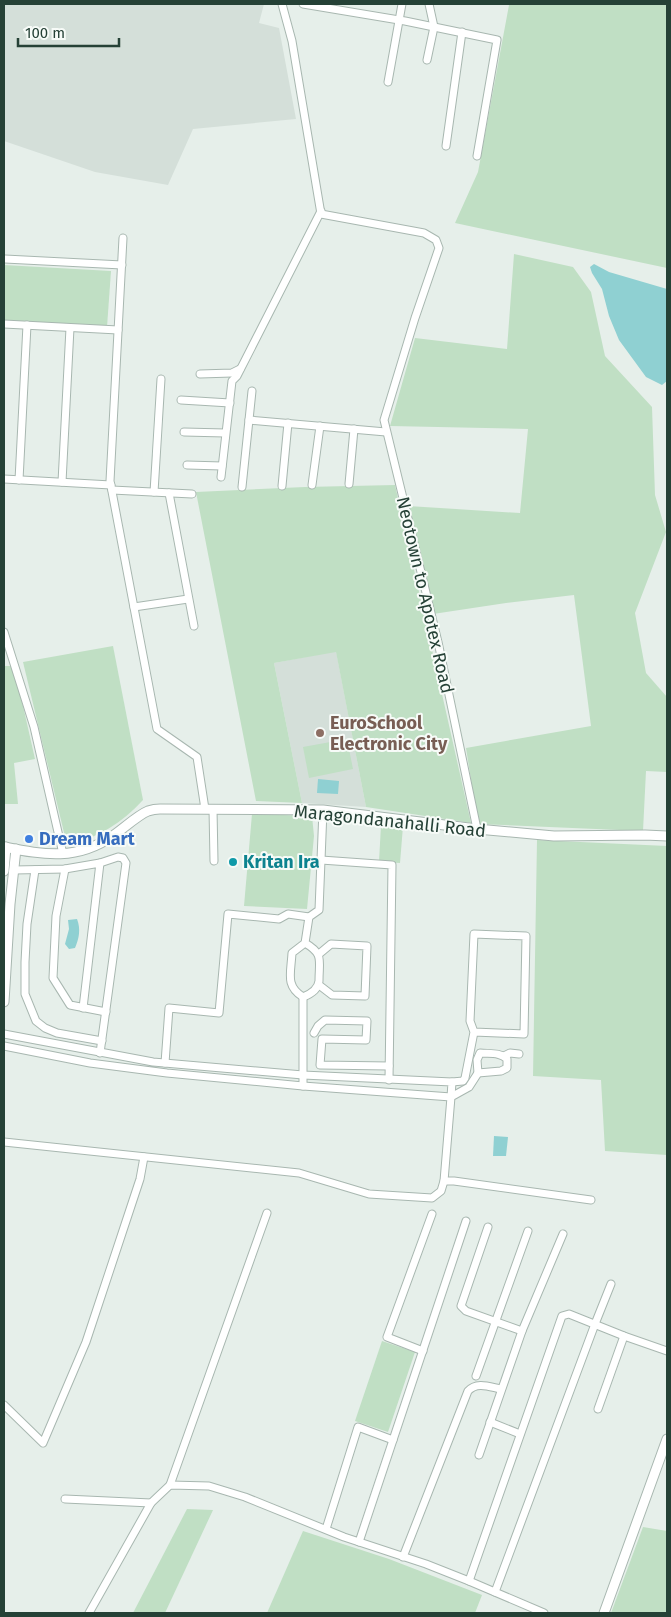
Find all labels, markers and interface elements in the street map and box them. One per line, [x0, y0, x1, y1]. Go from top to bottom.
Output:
scale bar [18, 15, 119, 47]
text: 100 m [25, 24, 65, 42]
street label: Neotown to Apotex Road [392, 494, 458, 696]
place label: EuroSchool Electronic City [330, 712, 448, 755]
marker: EuroSchool Electronic City [314, 727, 326, 739]
street label: Maragondanahalli Road [293, 800, 487, 842]
place label: Dream Mart [39, 828, 136, 850]
marker: Dream Mart [23, 833, 35, 845]
place label: Kritan Ira [243, 851, 320, 873]
marker: Kritan Ira [227, 856, 239, 868]

